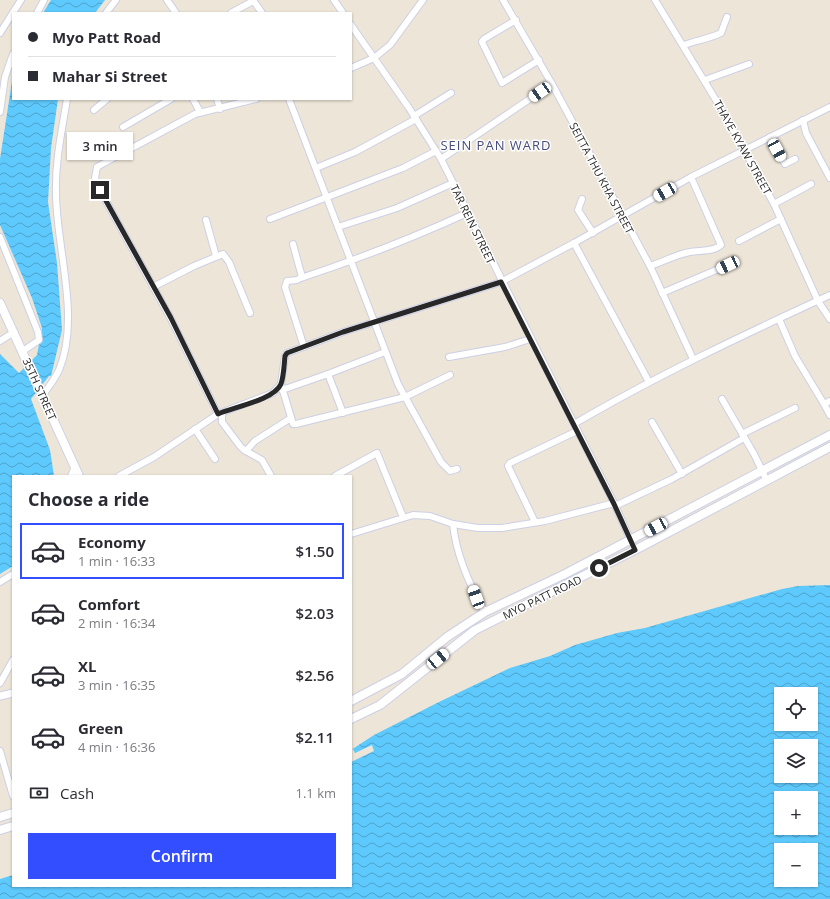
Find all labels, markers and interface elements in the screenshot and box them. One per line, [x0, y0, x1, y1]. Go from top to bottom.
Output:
text: Myo Patt Road [52, 27, 161, 47]
text: Mahar Si Street [52, 66, 167, 86]
car [527, 80, 553, 104]
street label: THAYE KYAW STREET [711, 97, 775, 197]
street label: SEITTA THU KHA STREET [566, 120, 638, 236]
callout: 3 min [67, 132, 133, 160]
district label: SEIN PAN WARD [440, 136, 552, 154]
text: 3 min [82, 137, 118, 155]
car [766, 137, 788, 163]
route end [91, 181, 109, 199]
car [652, 181, 678, 203]
street label: TAR REIN STREET [447, 182, 499, 266]
car [715, 254, 741, 276]
street label: 35TH STREET [20, 355, 60, 423]
text: Choose a ride [28, 487, 149, 511]
car [643, 516, 669, 538]
text: Economy [78, 532, 146, 552]
icon: car [30, 533, 66, 569]
text: $1.50 [296, 541, 334, 561]
text: 1 min · 16:33 [78, 552, 155, 570]
route start [590, 559, 608, 577]
street label: MYO PATT ROAD [500, 571, 584, 623]
car [466, 584, 486, 610]
text: Comfort [78, 594, 140, 614]
icon: car [30, 595, 66, 631]
text: $2.03 [296, 603, 334, 623]
text: 2 min · 16:34 [78, 614, 155, 632]
car [425, 647, 451, 671]
text: XL [78, 656, 96, 676]
icon: car [30, 657, 66, 693]
text: $2.56 [296, 665, 334, 685]
text: 3 min · 16:35 [78, 676, 155, 694]
map controls [774, 687, 818, 887]
button: locate [774, 687, 818, 731]
text: Green [78, 718, 123, 738]
icon: car [30, 719, 66, 755]
text: $2.11 [296, 727, 334, 747]
text: 4 min · 16:36 [78, 738, 155, 756]
button: layers [774, 739, 818, 783]
icon: cash [28, 782, 50, 804]
text: Cash [60, 783, 94, 803]
text: 1.1 km [295, 784, 336, 802]
button: + [774, 791, 818, 835]
button: Confirm [28, 833, 336, 879]
button: − [774, 843, 818, 887]

